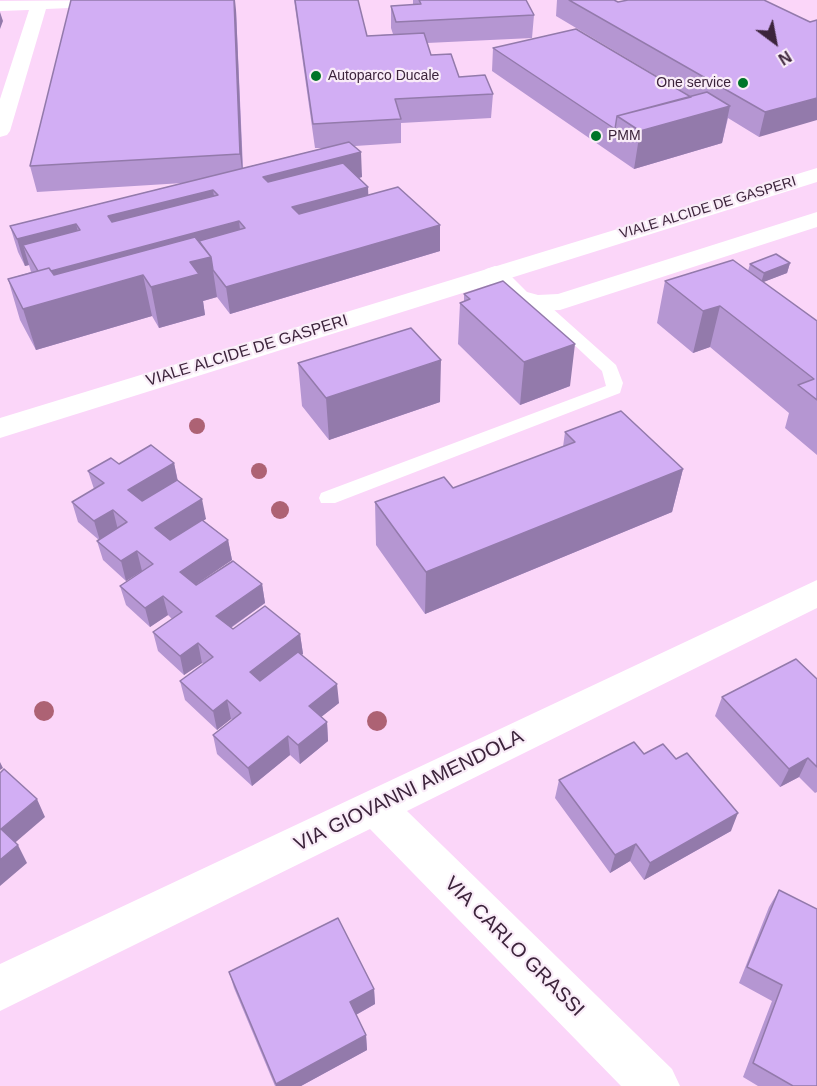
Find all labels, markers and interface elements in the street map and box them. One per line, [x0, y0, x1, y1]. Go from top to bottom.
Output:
north arrow [745, 12, 805, 72]
text: N [775, 47, 794, 68]
place label: Autoparco Ducale [328, 68, 439, 84]
marker: Autoparco Ducale [309, 69, 323, 83]
place label: One service [656, 75, 731, 91]
marker: One service [736, 76, 750, 90]
place label: PMM [608, 128, 641, 144]
marker: PMM [589, 129, 603, 143]
street label: VIALE ALCIDE DE GASPERI [618, 173, 798, 243]
street label: VIALE ALCIDE DE GASPERI [144, 311, 350, 391]
street label: VIA GIOVANNI AMENDOLA [291, 725, 527, 857]
street label: VIA CARLO GRASSI [439, 872, 589, 1022]

